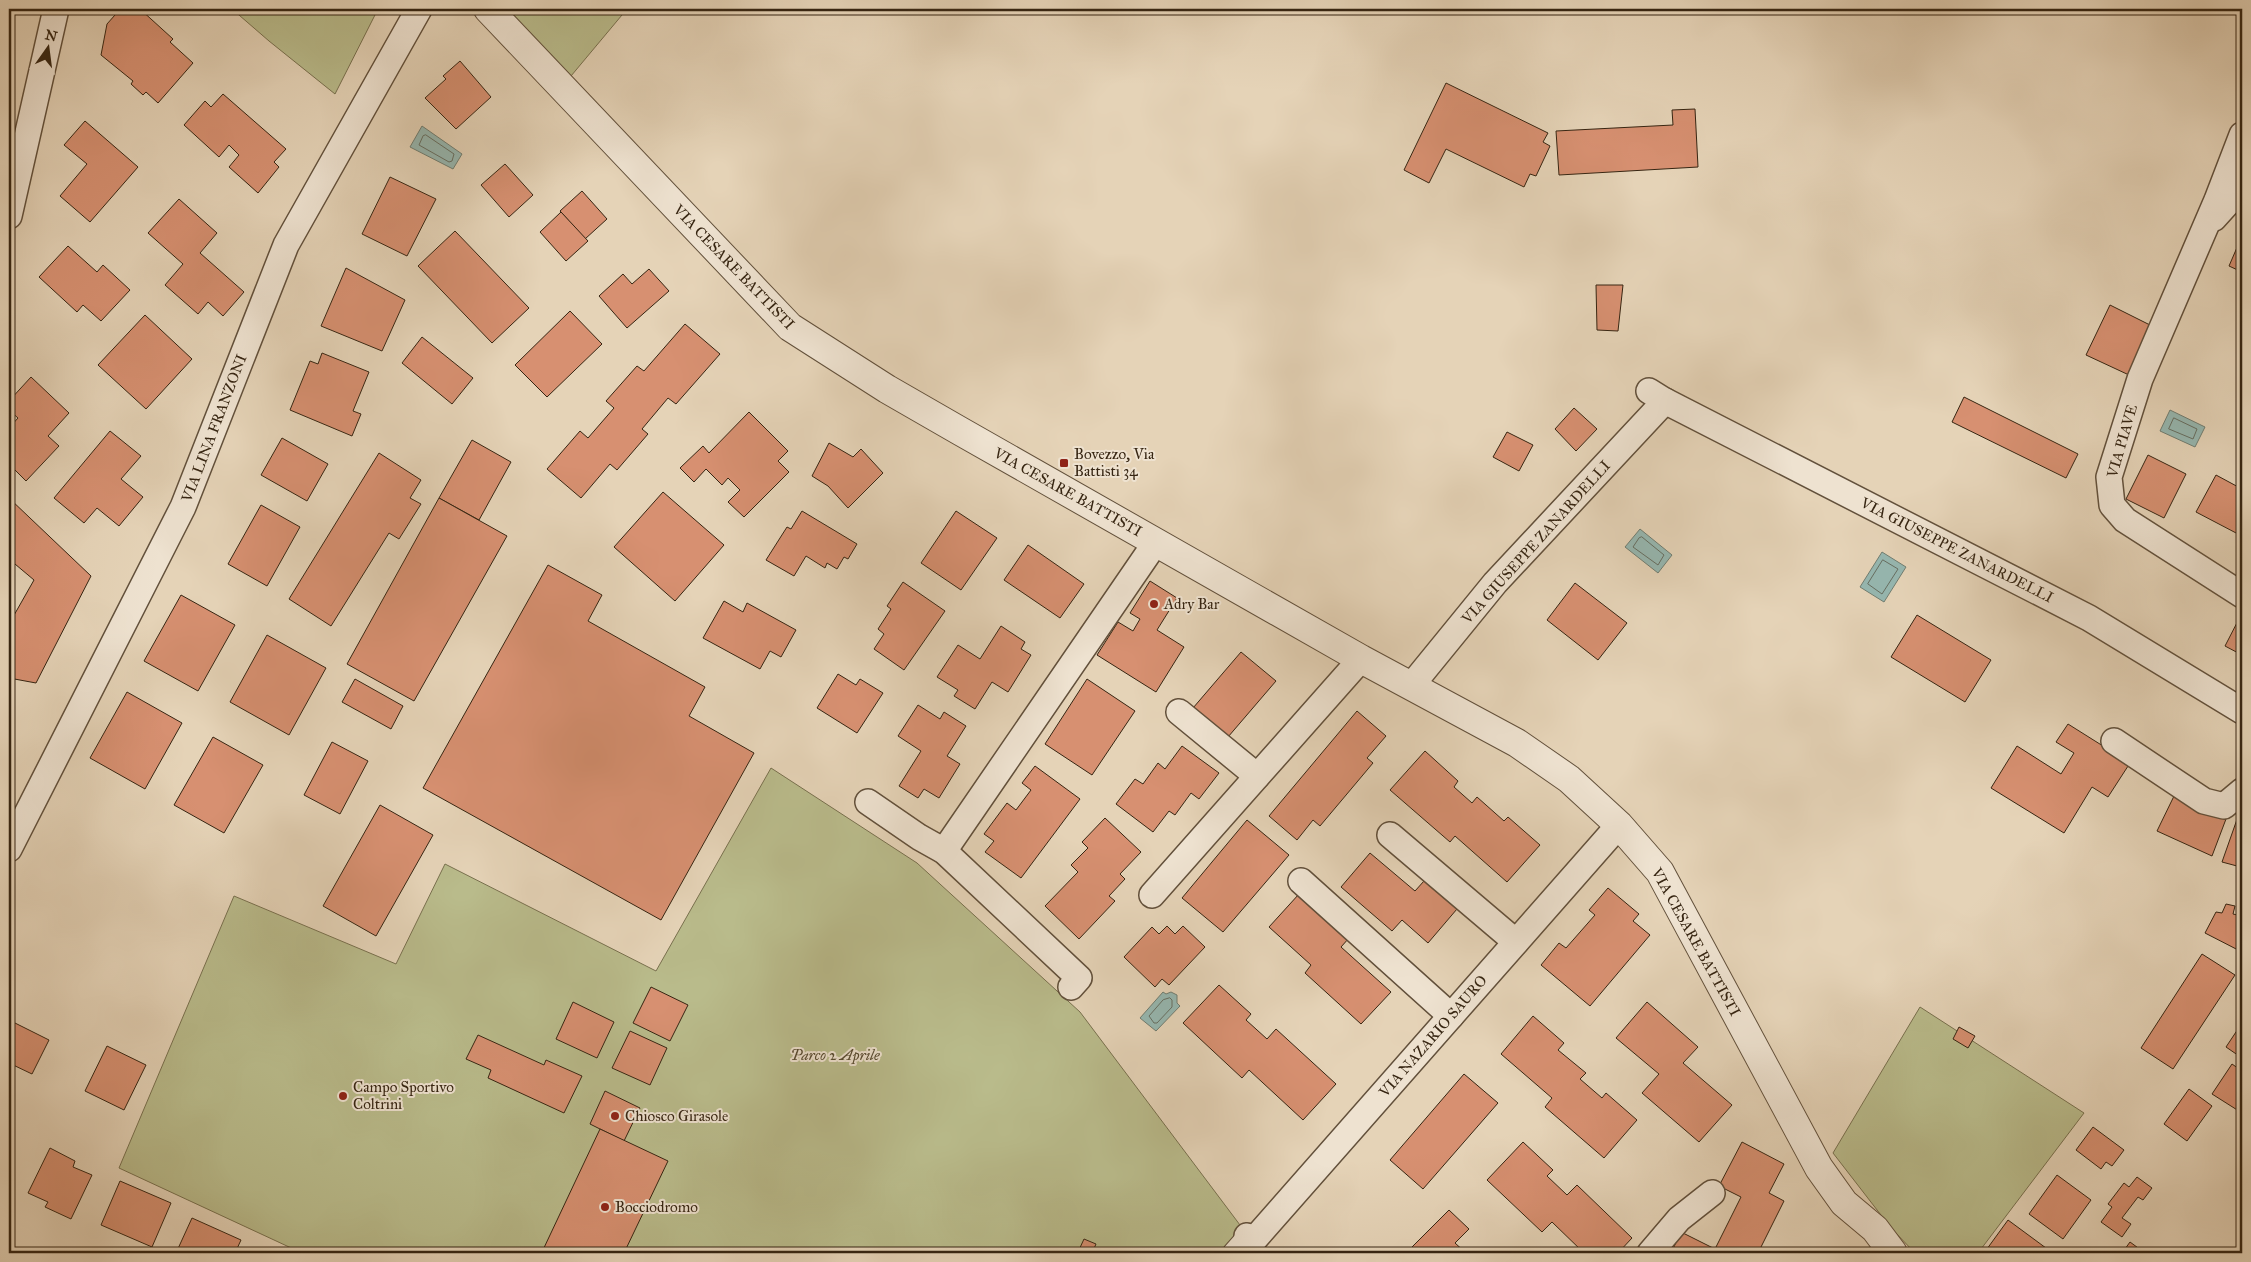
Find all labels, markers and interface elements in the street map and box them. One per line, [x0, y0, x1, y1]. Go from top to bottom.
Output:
north arrow [22, 22, 72, 72]
text: N [43, 26, 59, 46]
street label: VIA CESARE BATTISTI [669, 200, 798, 333]
street label: VIA LINA FRANZONI [177, 352, 250, 505]
street label: VIA PIAVE [2103, 402, 2141, 481]
street label: VIA CESARE BATTISTI [990, 443, 1145, 540]
place label: Bovezzo, Via Battisti 34 [1074, 445, 1155, 480]
marker: Bovezzo, Via Battisti 34 [1058, 457, 1070, 469]
street label: VIA GIUSEPPE ZANARDELLI [1457, 457, 1614, 628]
street label: VIA GIUSEPPE ZANARDELLI [1857, 493, 2056, 607]
place label: Adry Bar [1163, 595, 1220, 613]
marker: Adry Bar [1148, 598, 1160, 610]
street label: VIA CESARE BATTISTI [1647, 864, 1744, 1019]
street label: VIA NAZARIO SAURO [1375, 971, 1491, 1101]
park label: Parco 2 Aprile [790, 1046, 880, 1065]
place label: Campo Sportivo Coltrini [353, 1078, 454, 1113]
marker: Campo Sportivo Coltrini [337, 1090, 349, 1102]
place label: Chiosco Girasole [625, 1107, 728, 1125]
marker: Chiosco Girasole [609, 1110, 621, 1122]
place label: Bocciodromo [615, 1198, 698, 1216]
marker: Bocciodromo [599, 1201, 611, 1213]

